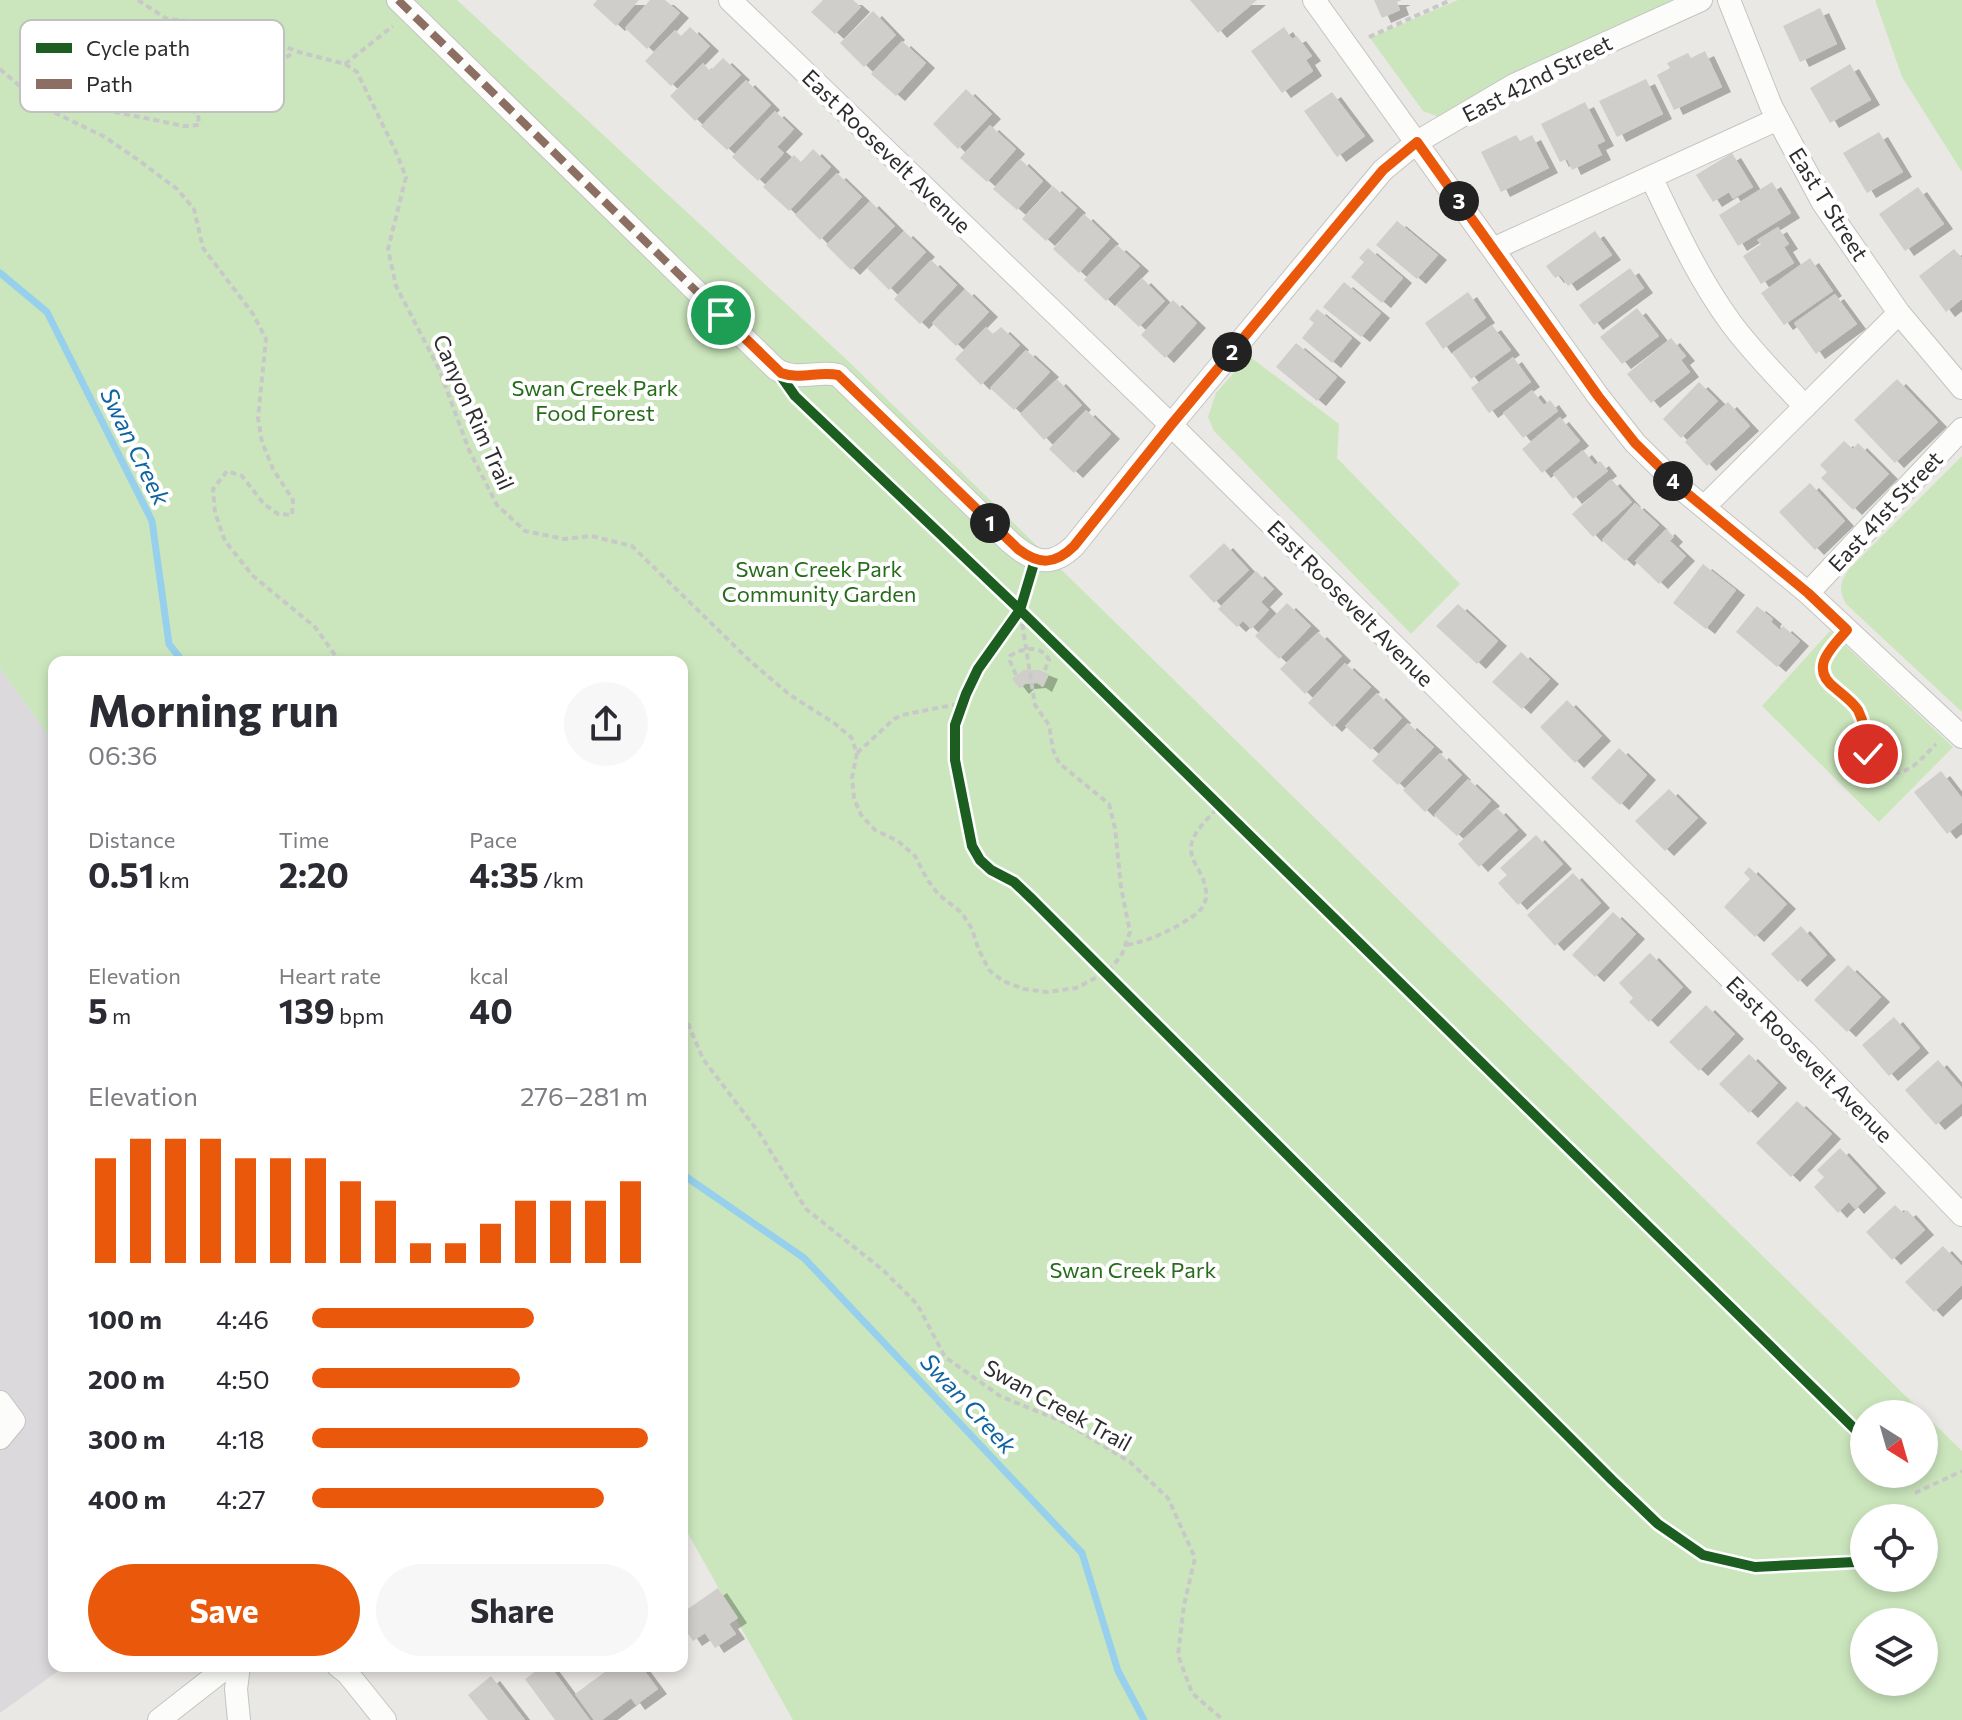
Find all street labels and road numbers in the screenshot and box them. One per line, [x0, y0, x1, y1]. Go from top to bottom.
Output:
street label: East 42nd Street [1458, 29, 1616, 127]
street label: East Roosevelt Avenue [797, 64, 977, 238]
street label: East T Street [1784, 142, 1874, 266]
street label: Canyon Rim Trail [428, 330, 520, 494]
street label: East 41st Street [1822, 445, 1948, 577]
street label: East Roosevelt Avenue [1262, 514, 1440, 692]
street label: East Roosevelt Avenue [1721, 970, 1899, 1148]
street label: Swan Creek Trail [980, 1353, 1136, 1457]

